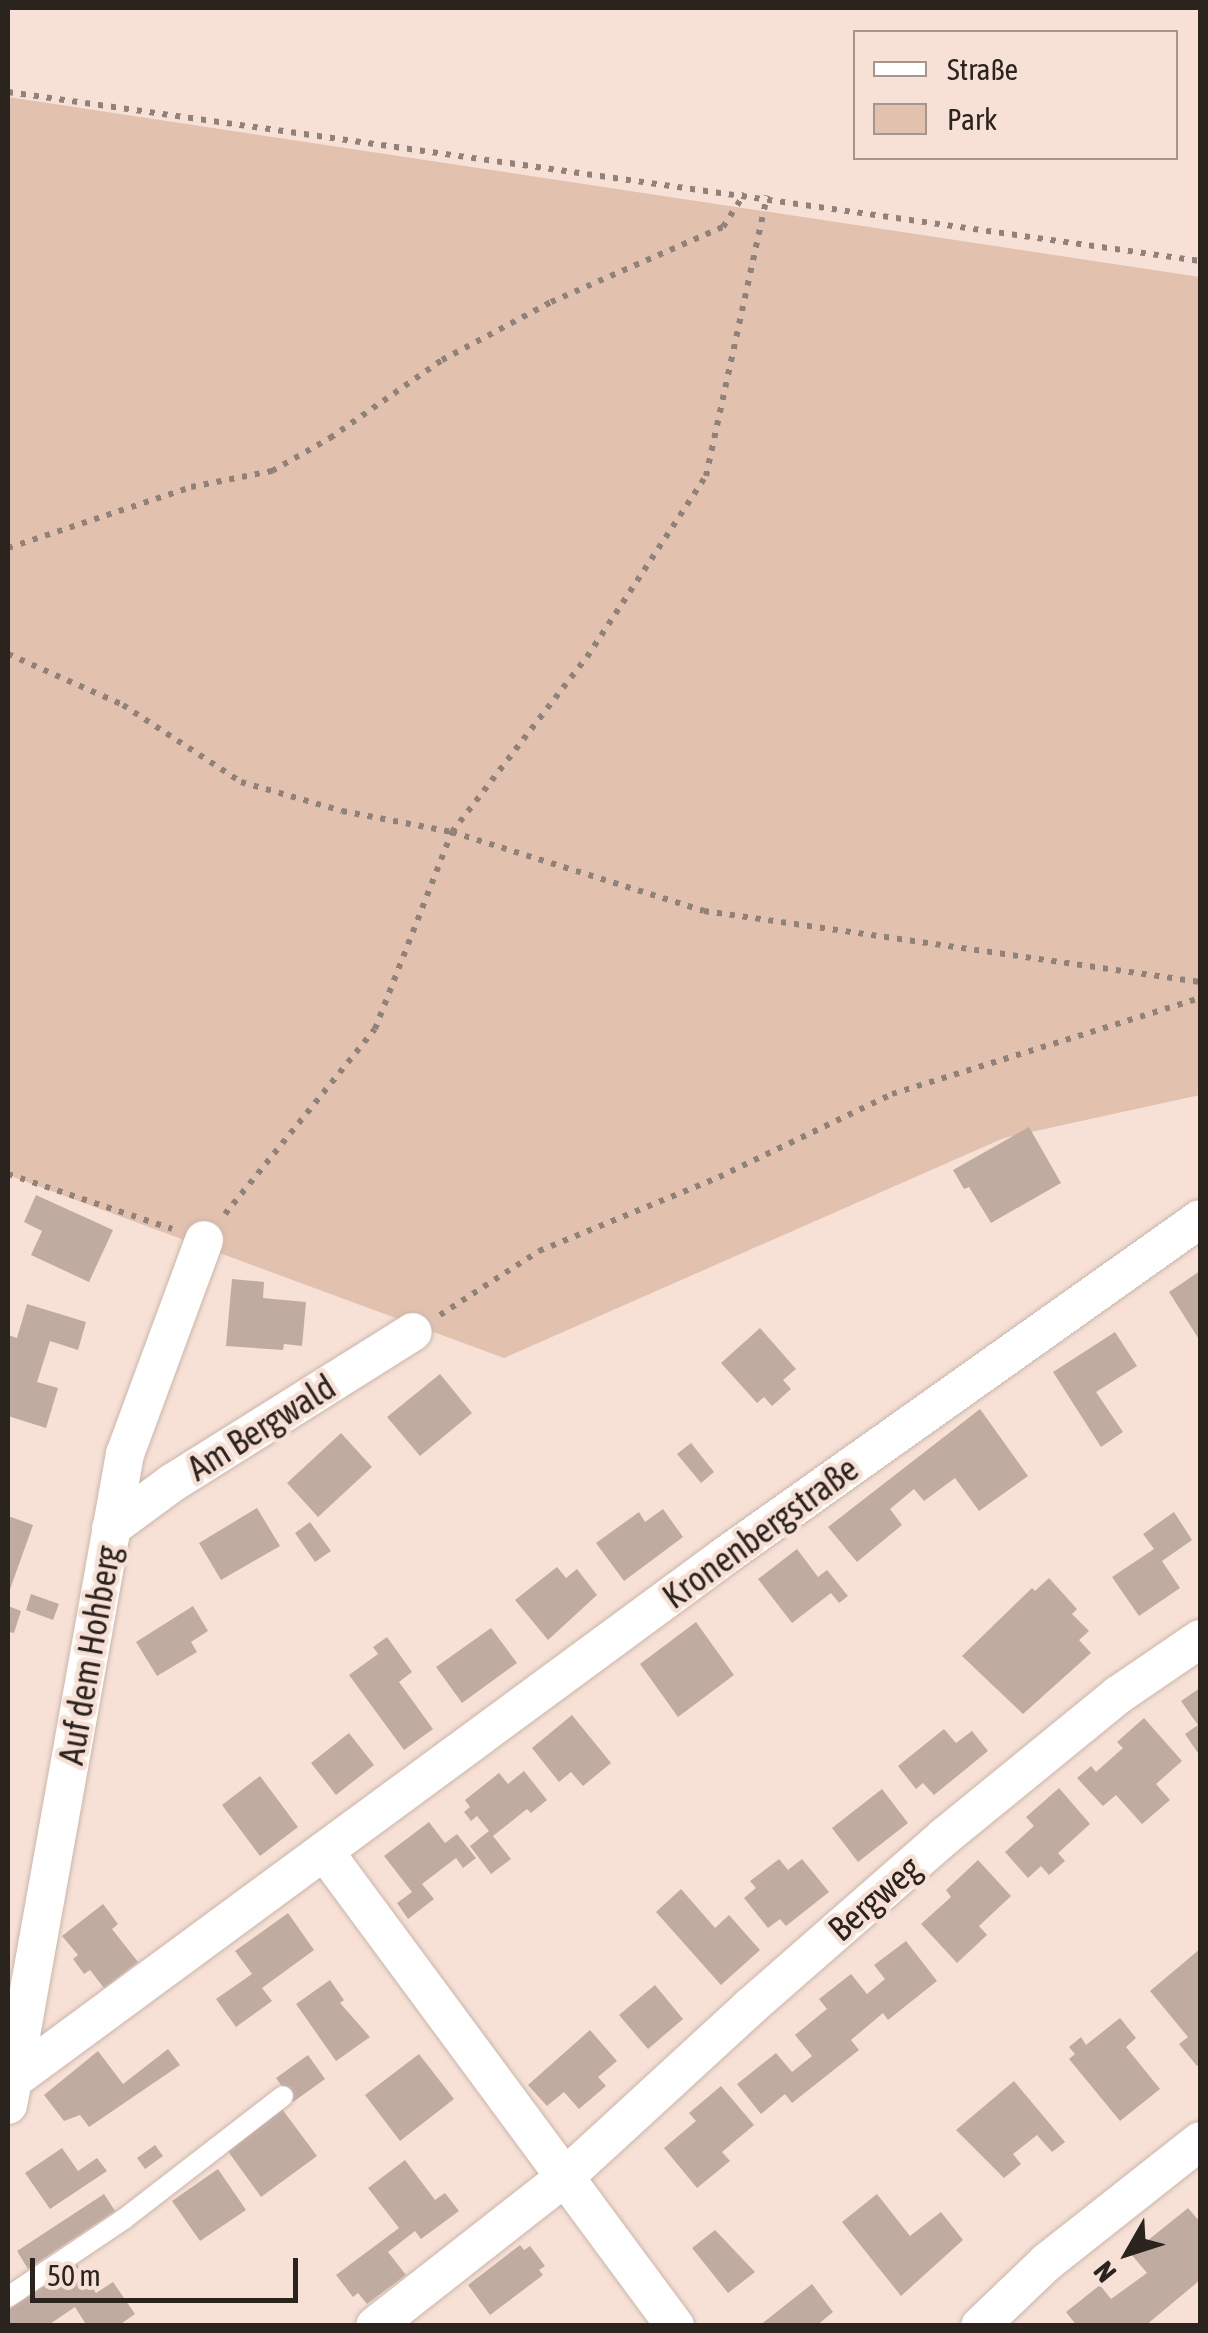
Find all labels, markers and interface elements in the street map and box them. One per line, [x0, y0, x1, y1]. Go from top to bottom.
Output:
legend [853, 30, 1178, 160]
text: Straße [947, 52, 1018, 86]
text: Park [947, 102, 997, 136]
street label: Am Bergwald [179, 1365, 343, 1489]
street label: Kronenbergstraße [654, 1447, 866, 1617]
street label: Auf dem Hohberg [49, 1542, 129, 1768]
street label: Bergweg [819, 1847, 929, 1949]
north arrow [1078, 2203, 1178, 2303]
scale bar [35, 2238, 302, 2300]
text: N [1087, 2255, 1122, 2288]
text: 50 m [47, 2258, 101, 2292]

